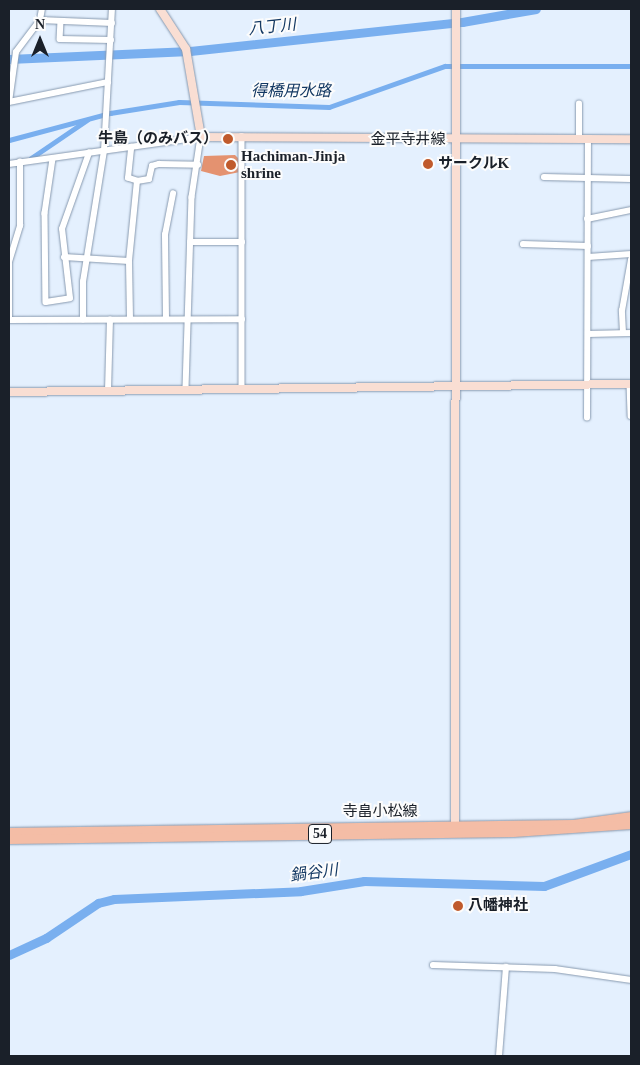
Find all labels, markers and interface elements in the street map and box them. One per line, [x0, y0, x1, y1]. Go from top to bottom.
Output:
north arrow [15, 15, 65, 65]
water label: 八丁川 [247, 15, 297, 39]
text: N [35, 17, 45, 32]
water label: 得橋用水路 [251, 81, 331, 101]
place label: 牛島（のみバス） [98, 130, 218, 148]
street label: 金平寺井線 [371, 131, 445, 149]
marker: 牛島（のみバス） [222, 133, 234, 145]
place label: Hachiman-Jinja shrine [241, 147, 345, 182]
place label: サークルK [438, 155, 510, 173]
marker: サークルK [422, 158, 434, 170]
marker: Hachiman-Jinja shrine [225, 159, 237, 171]
street label: 寺畠小松線 [343, 803, 417, 821]
road number: 54 [308, 822, 332, 846]
water label: 鍋谷川 [289, 861, 339, 885]
place label: 八幡神社 [468, 897, 528, 915]
marker: 八幡神社 [452, 900, 464, 912]

